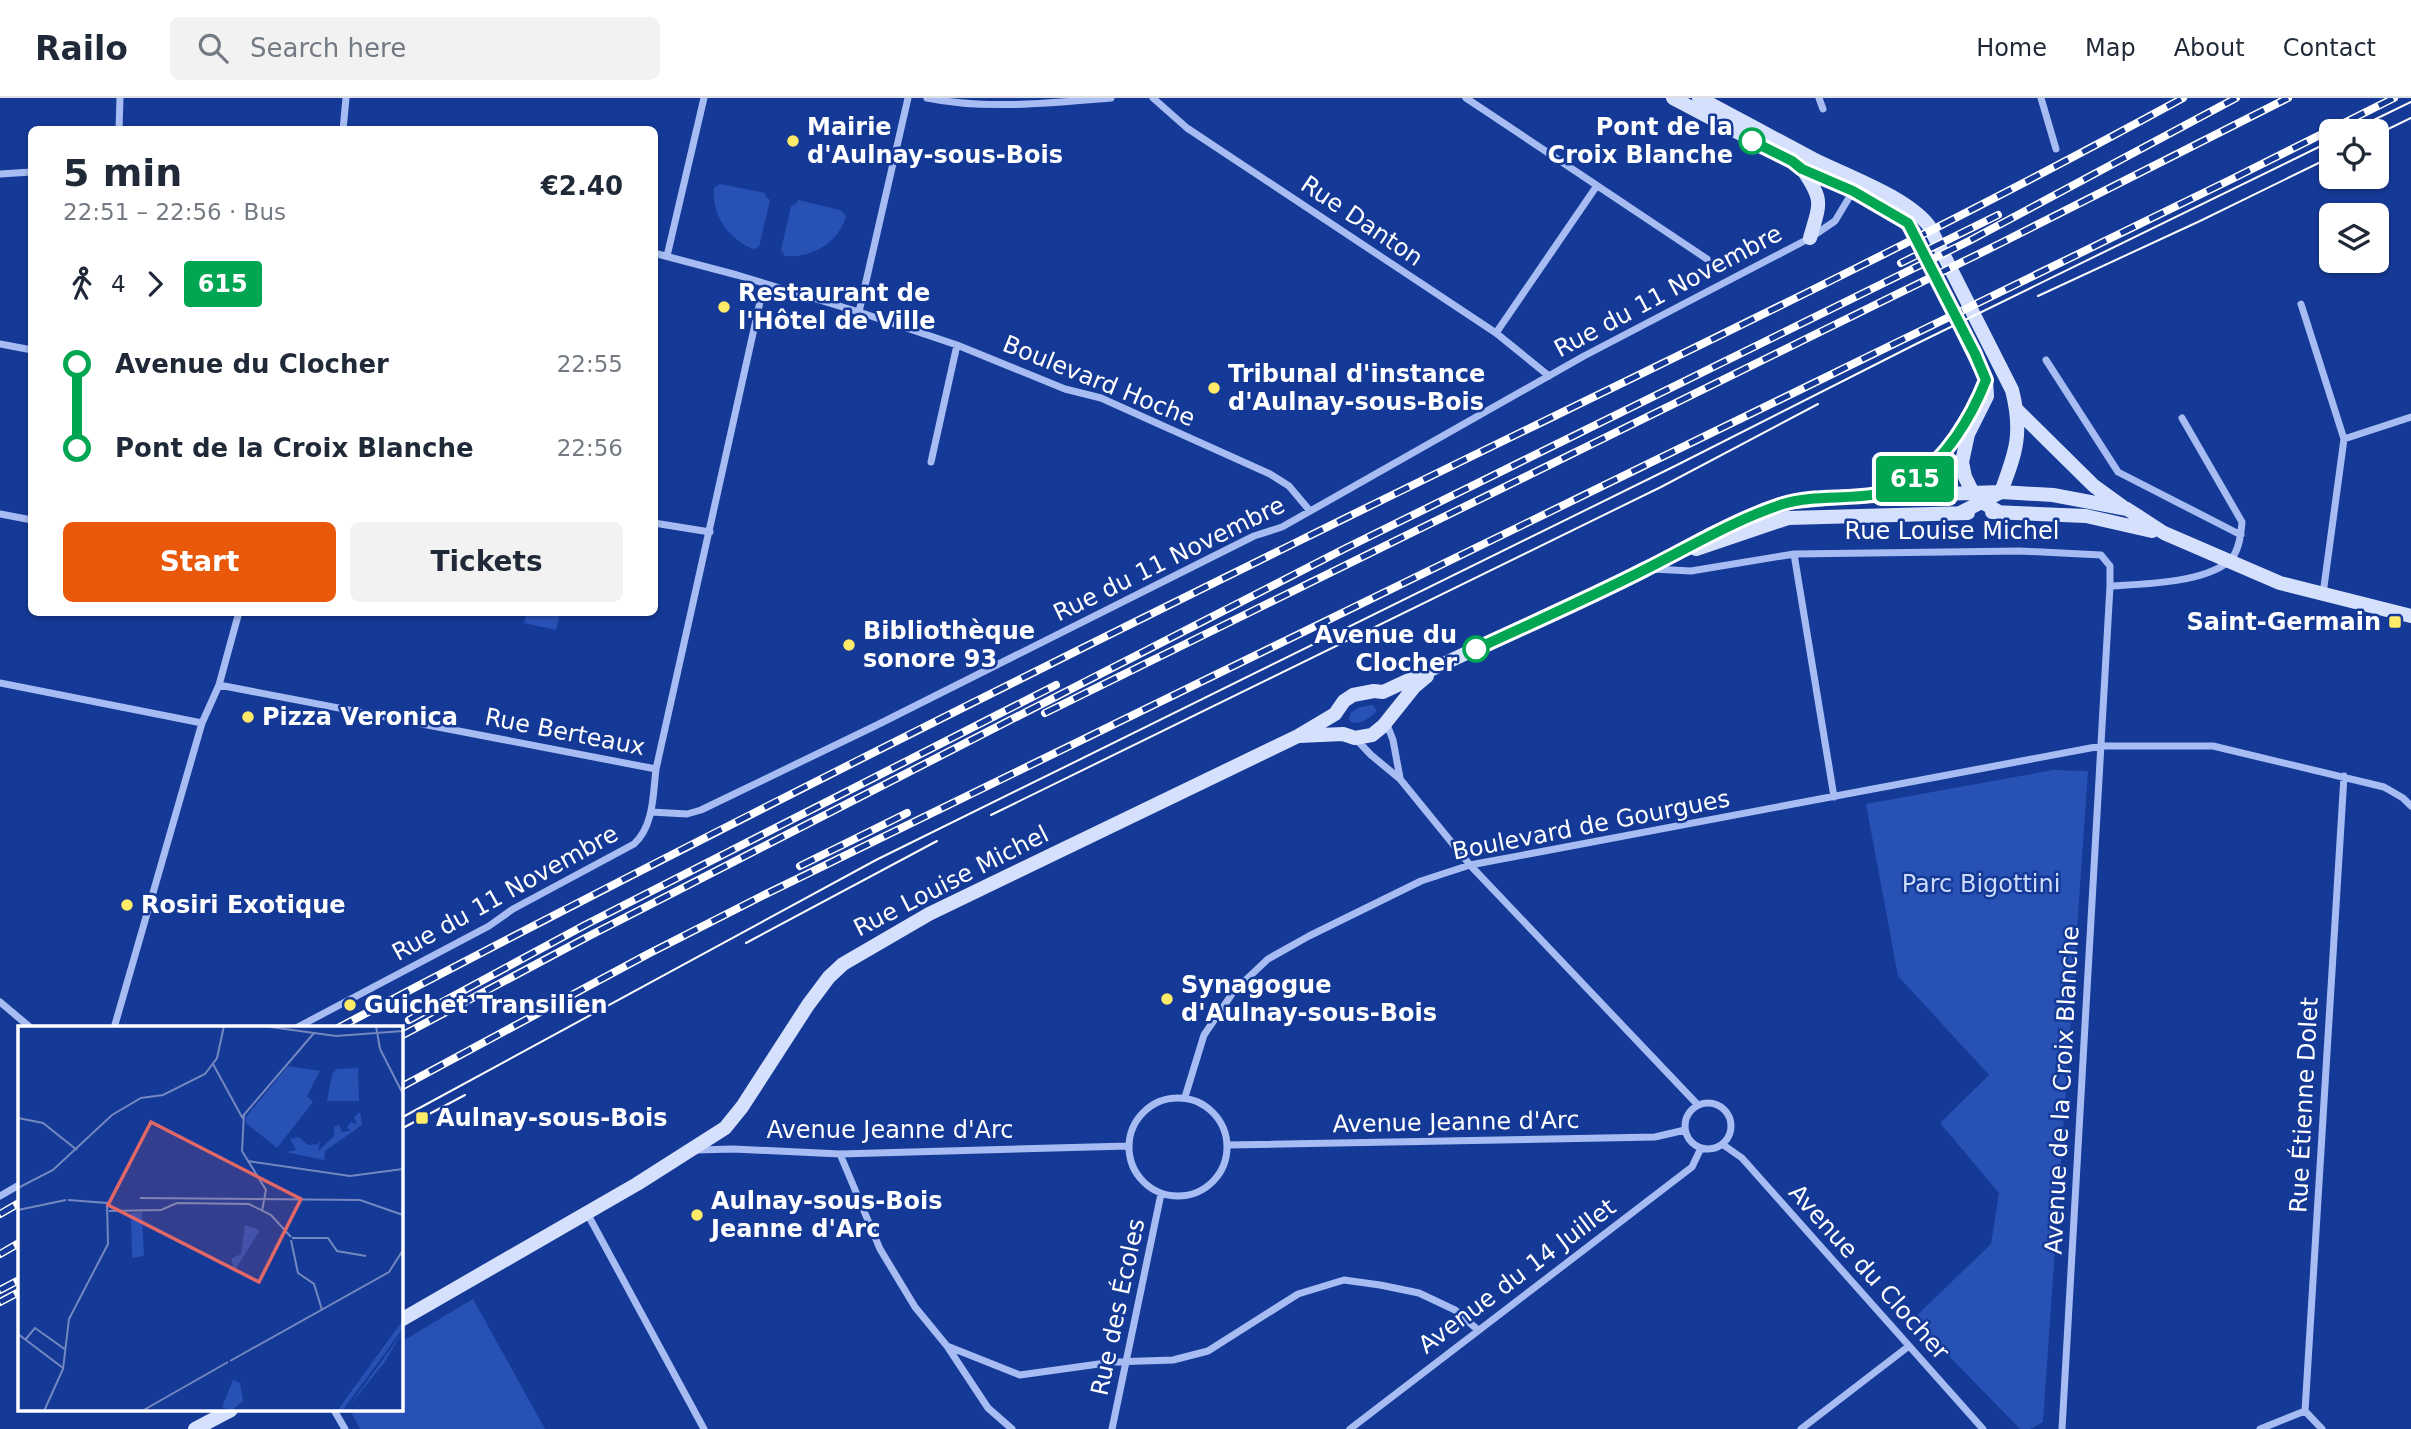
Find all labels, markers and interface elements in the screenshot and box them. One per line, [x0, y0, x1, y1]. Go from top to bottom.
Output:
search box [170, 17, 660, 80]
text: Railo [35, 29, 128, 68]
icon: search [194, 29, 232, 67]
text: Search here [250, 33, 406, 63]
text: Home [1976, 34, 2047, 62]
text: Map [2085, 34, 2136, 62]
text: About [2174, 34, 2245, 62]
text: Contact [2283, 34, 2376, 62]
place label: Mairie d'Aulnay-sous-Bois [807, 113, 1063, 169]
place label: Pont de la Croix Blanche [1548, 113, 1733, 169]
map controls [2319, 119, 2389, 273]
button: locate [2319, 119, 2389, 189]
marker: Pont de la Croix Blanche [1739, 128, 1765, 154]
marker: Mairie d'Aulnay-sous-Bois [785, 133, 801, 149]
text: 5 min [63, 151, 182, 195]
street label: Rue Danton [1296, 170, 1428, 272]
text: €2.40 [541, 171, 623, 201]
text: 22:51 – 22:56 · Bus [63, 199, 286, 225]
button: layers [2319, 203, 2389, 273]
street label: Rue du 11 Novembre [1549, 219, 1787, 363]
icon: walk [63, 265, 101, 303]
icon: forward [136, 265, 174, 303]
text: 615 [198, 270, 248, 298]
text: 4 [111, 271, 126, 297]
place label: Restaurant de l'Hôtel de Ville [738, 279, 935, 335]
marker: Restaurant de l'Hôtel de Ville [716, 299, 732, 315]
street label: Boulevard Hoche [999, 330, 1199, 432]
text: Avenue du Clocher [115, 349, 389, 379]
text: 22:55 [557, 351, 623, 377]
place label: Tribunal d'instance d'Aulnay-sous-Bois [1228, 360, 1485, 416]
marker: Tribunal d'instance d'Aulnay-sous-Bois [1206, 380, 1222, 396]
text: Pont de la Croix Blanche [115, 433, 474, 463]
text: 22:56 [557, 435, 623, 461]
line badge: 615 [1875, 456, 1955, 502]
text: 615 [1890, 465, 1940, 493]
street label: Rue du 11 Novembre [1049, 491, 1289, 627]
street label: Rue Louise Michel [1845, 517, 2059, 545]
button: Start [63, 522, 336, 602]
button: Tickets [350, 522, 623, 602]
place label: Saint-Germain [2186, 608, 2381, 636]
marker: Saint-Germain [2387, 614, 2403, 630]
place label: Bibliothèque sonore 93 [863, 617, 1035, 673]
place label: Avenue du Clocher [1314, 621, 1457, 677]
marker: Avenue du Clocher [1463, 636, 1489, 662]
marker: Bibliothèque sonore 93 [841, 637, 857, 653]
place label: Pizza Veronica [262, 703, 458, 731]
street label: Rue Berteaux [483, 703, 647, 761]
marker: Pizza Veronica [240, 709, 256, 725]
street label: Boulevard de Gourgues [1450, 784, 1732, 866]
street label: Rue du 11 Novembre [387, 819, 623, 967]
street label: Rue Louise Michel [849, 820, 1053, 942]
park label: Parc Bigottini [1902, 870, 2060, 898]
place label: Rosiri Exotique [141, 891, 346, 919]
marker: Rosiri Exotique [119, 897, 135, 913]
street label: Avenue de la Croix Blanche [2039, 925, 2085, 1255]
place label: Synagogue d'Aulnay-sous-Bois [1181, 971, 1437, 1027]
place label: Guichet Transilien [364, 991, 608, 1019]
marker: Synagogue d'Aulnay-sous-Bois [1159, 991, 1175, 1007]
street label: Rue Étienne Dolet [2283, 996, 2324, 1214]
marker: Guichet Transilien [342, 997, 358, 1013]
inset map [18, 1026, 402, 1412]
place label: Aulnay-sous-Bois [436, 1104, 667, 1132]
street label: Avenue Jeanne d'Arc [1332, 1106, 1580, 1138]
marker: Aulnay-sous-Bois [414, 1110, 430, 1126]
street label: Avenue Jeanne d'Arc [767, 1116, 1013, 1144]
street label: Avenue du Clocher [1783, 1179, 1955, 1365]
place label: Aulnay-sous-Bois Jeanne d'Arc [709, 1187, 942, 1243]
street label: Avenue du 14 Juillet [1413, 1193, 1621, 1359]
marker: Aulnay-sous-Bois Jeanne d'Arc [689, 1207, 705, 1223]
street label: Rue des Écoles [1085, 1216, 1150, 1398]

